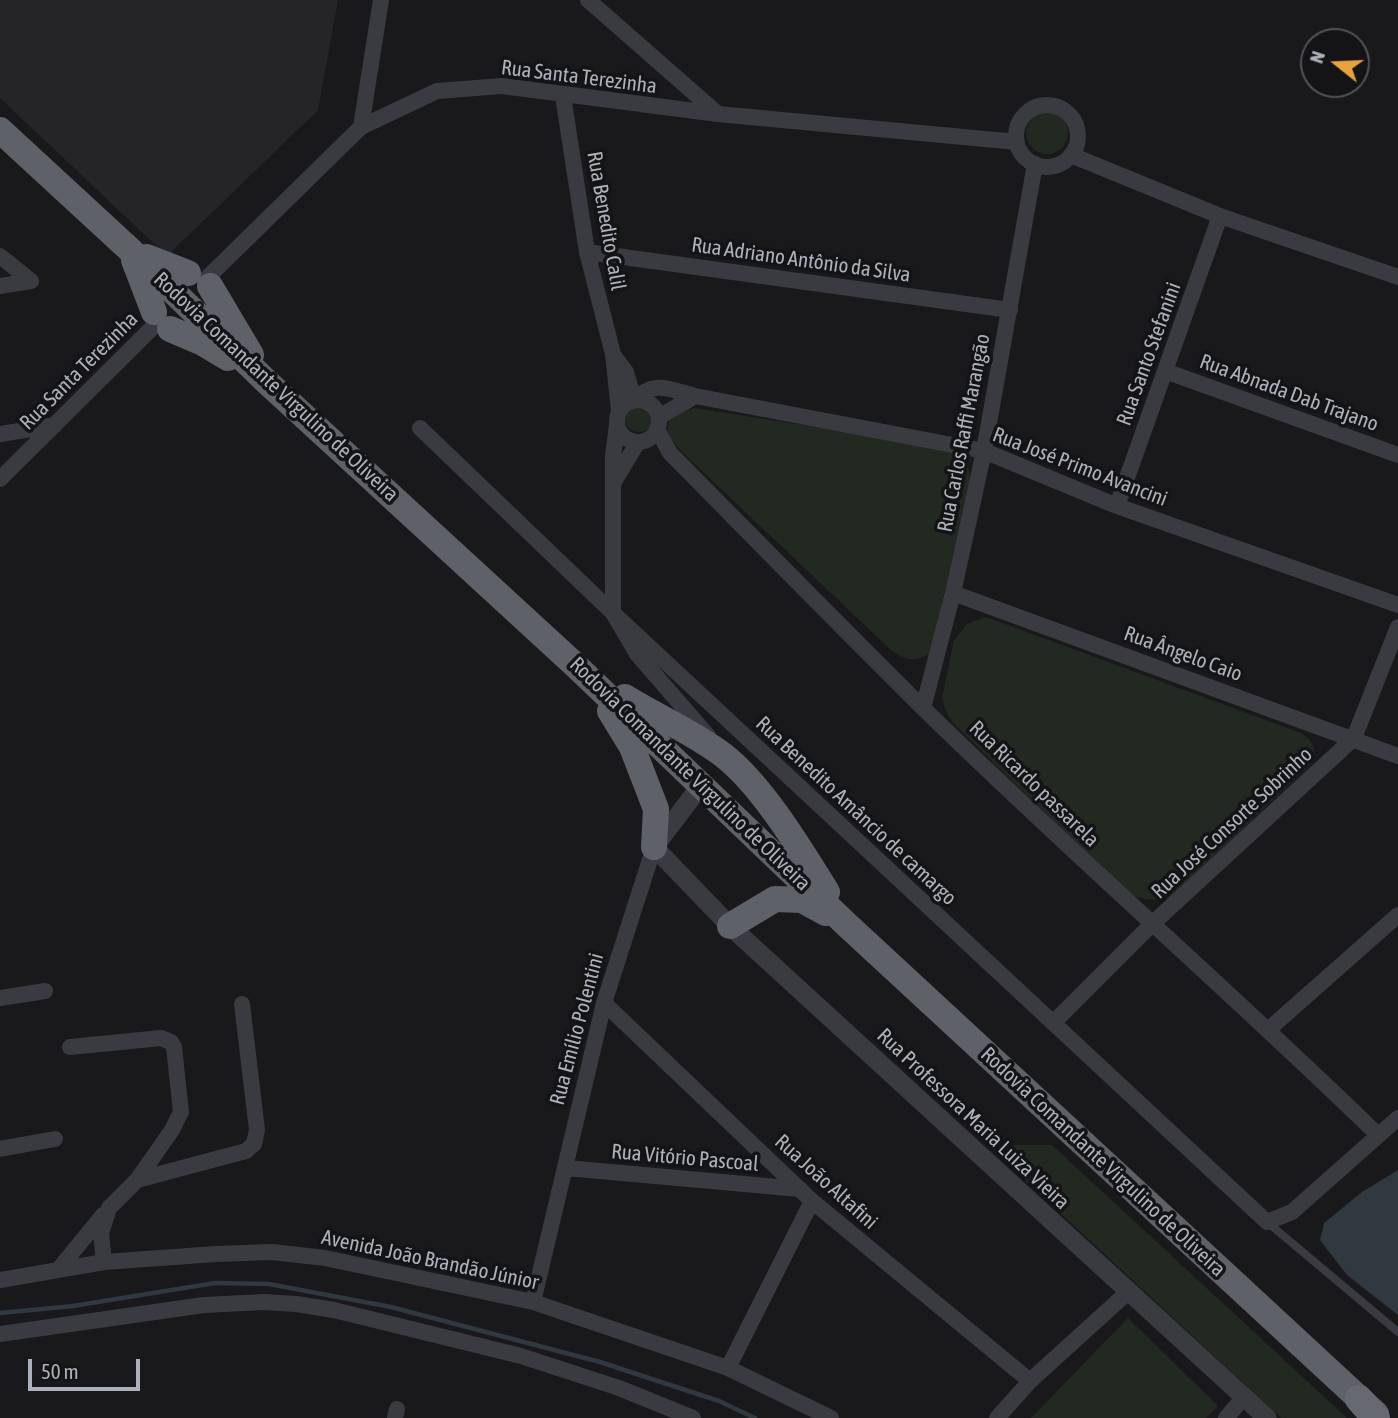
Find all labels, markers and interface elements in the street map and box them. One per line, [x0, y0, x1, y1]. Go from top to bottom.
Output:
north arrow [1300, 28, 1370, 98]
text: N [1305, 48, 1329, 66]
street label: Rua Santa Terezinha [500, 55, 658, 99]
street label: Rua Benedito Calil [581, 149, 631, 293]
street label: Rua Adriano Antônio da Silva [690, 232, 912, 288]
street label: Rodovia Comandante Virgulino de Oliveira [148, 267, 404, 507]
street label: Rua Santo Stefanini [1111, 279, 1187, 429]
street label: Rua Santa Terezinha [15, 307, 143, 435]
street label: Rua Carlos Raffi Marangão [932, 332, 996, 534]
street label: Rua Abnada Dab Trajano [1196, 349, 1382, 437]
street label: Rua José Primo Avancini [989, 422, 1171, 512]
street label: Rua Ângelo Caio [1120, 621, 1246, 687]
street label: Rodovia Comandante Virgulino de Oliveira [564, 652, 816, 896]
street label: Rua Benedito Amâncio de camargo [750, 711, 962, 911]
street label: Rua Ricardo passarela [964, 716, 1104, 852]
street label: Rua José Consorte Sobrinho [1146, 742, 1318, 904]
street label: Rua Emílio Polentini [545, 950, 609, 1108]
street label: Rua Professora Maria Luiza Vieira [872, 1023, 1074, 1215]
street label: Rodovia Comandante Virgulino de Oliveira [975, 1042, 1231, 1282]
street label: Rua João Altafini [769, 1129, 883, 1235]
street label: Rua Vitório Pascoal [610, 1139, 760, 1177]
street label: Avenida João Brandão Júnior [319, 1225, 541, 1295]
scale bar [32, 1344, 144, 1388]
text: 50 m [41, 1359, 79, 1383]

